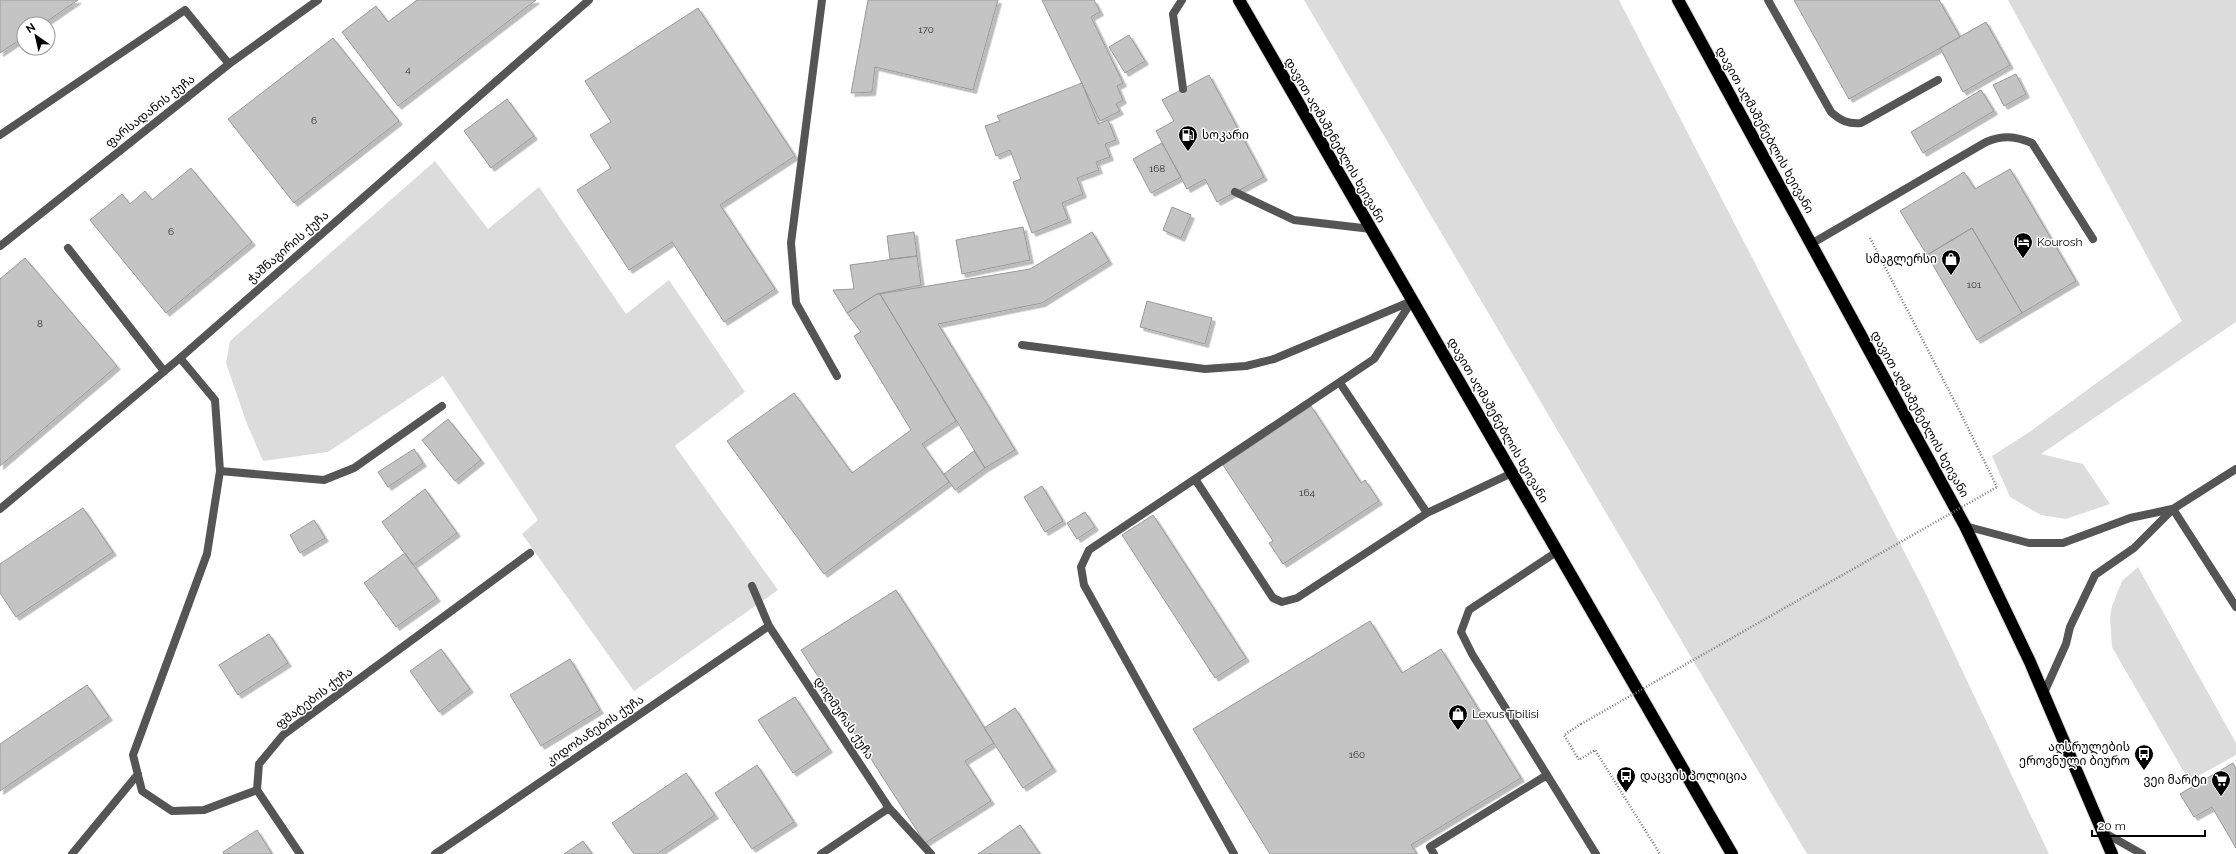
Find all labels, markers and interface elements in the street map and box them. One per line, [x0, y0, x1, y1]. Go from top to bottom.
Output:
north arrow [16, 16, 56, 56]
text: N [24, 20, 38, 36]
house number: 170 [918, 24, 934, 35]
street label: დავით აღმაშენებლის ხეივანი [1712, 44, 1817, 216]
street label: დავით აღმაშენებლის ხეივანი [1281, 55, 1388, 226]
house number: 4 [405, 64, 411, 75]
street label: ფარსადანის ქუჩა [102, 72, 198, 151]
house number: 6 [311, 115, 317, 126]
fuel station icon: სოკარი [1177, 124, 1199, 152]
place label: სოკარი [1202, 128, 1249, 142]
house number: 168 [1149, 163, 1165, 174]
street label: ჭაშნაგირის ქუჩა [245, 208, 331, 286]
house number: 6 [168, 226, 174, 237]
hotel icon: Kourosh [2012, 231, 2034, 259]
place label: Kourosh [2037, 235, 2083, 249]
shop icon: სმაგლერსი [1940, 248, 1962, 276]
place label: სმაგლერსი [1866, 252, 1937, 267]
house number: 101 [1967, 279, 1982, 290]
house number: 8 [37, 318, 43, 329]
street label: დავით აღმაშენებლის ხეივანი [1867, 328, 1972, 500]
street label: დავით აღმაშენებლის ხეივანი [1444, 335, 1551, 506]
house number: 164 [1299, 487, 1315, 498]
street label: ფშატების ქუჩა [273, 664, 355, 732]
street label: დიღმურას ქუჩა [810, 674, 877, 762]
street label: კიდობანების ქუჩა [544, 692, 647, 769]
shop icon: Lexus Tbilisi [1447, 703, 1469, 731]
place label: Lexus Tbilisi [1472, 707, 1539, 721]
place label: აღსრულების ეროვნული ბიურო [2019, 740, 2130, 769]
bus stop icon: აღსრულების ეროვნული ბიურო [2133, 743, 2155, 771]
house number: 160 [1349, 749, 1365, 760]
bus stop icon: დაცვის პოლიცია [1615, 765, 1637, 793]
place label: დაცვის პოლიცია [1640, 769, 1747, 784]
supermarket icon: ვეი მარტი [2210, 769, 2232, 797]
place label: ვეი მარტი [2143, 773, 2207, 787]
scale bar [2092, 812, 2205, 838]
text: 20 m [2098, 819, 2126, 833]

